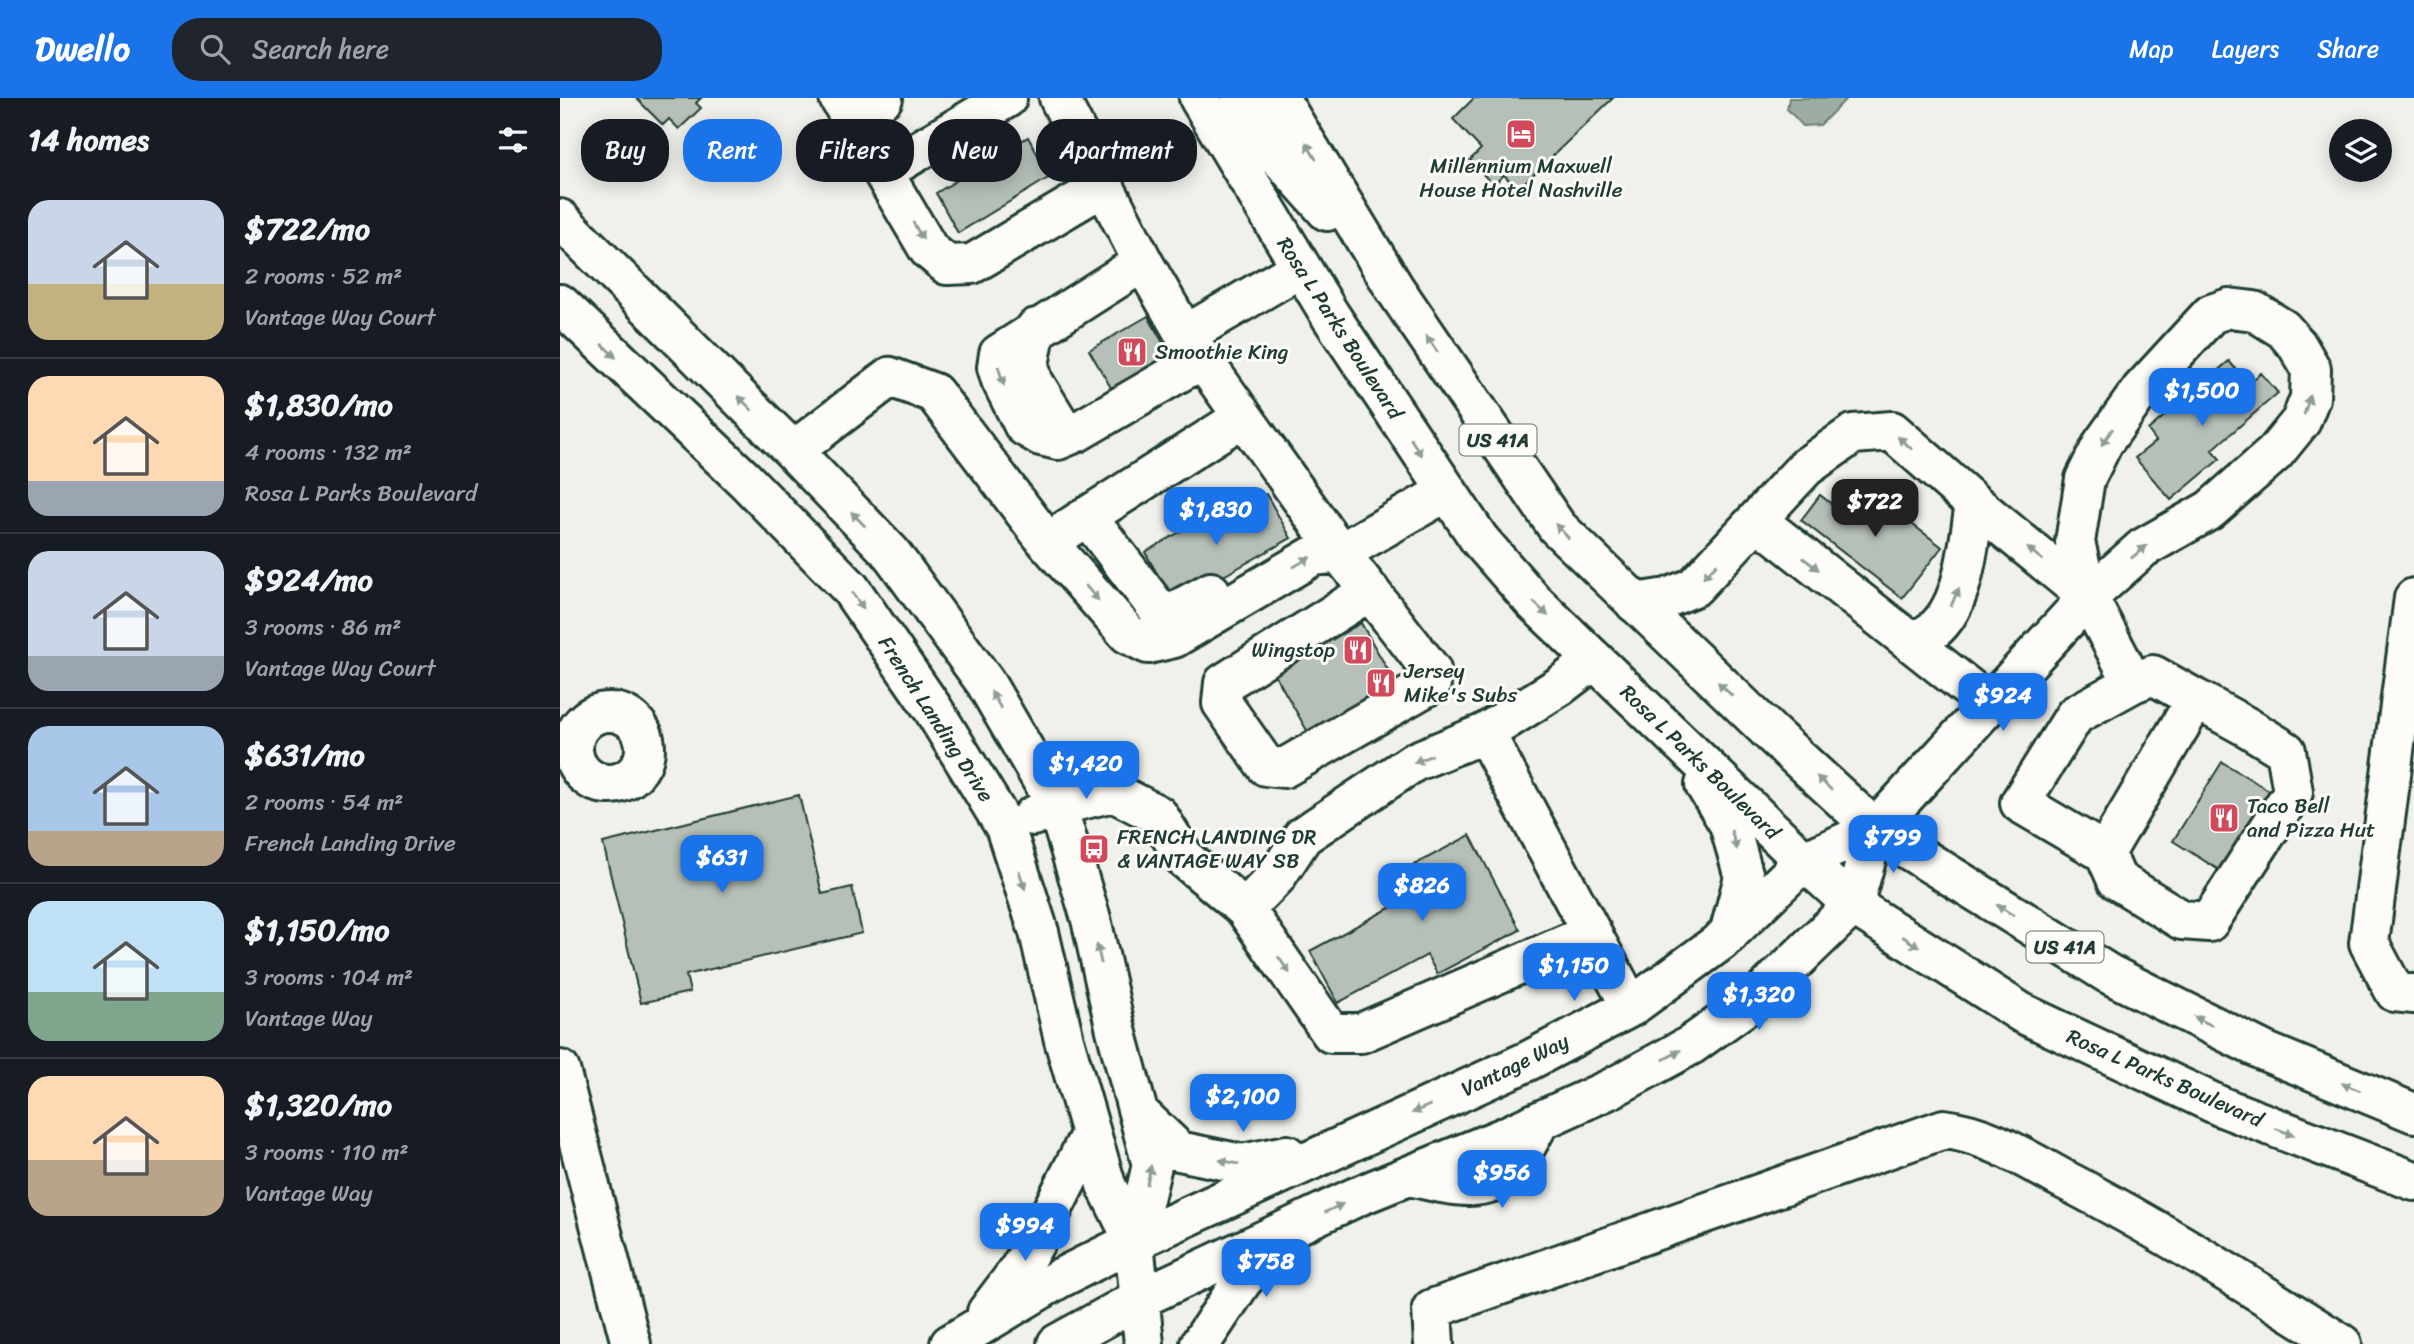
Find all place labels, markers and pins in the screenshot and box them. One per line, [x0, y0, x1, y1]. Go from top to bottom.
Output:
hotel icon: Millennium Maxwell House Hotel Nashville [1504, 117, 1538, 151]
place label: Millennium Maxwell House Hotel Nashville [1419, 147, 1623, 209]
place label: Smoothie King [1155, 333, 1289, 371]
restaurant icon: Smoothie King [1115, 335, 1149, 369]
pin: $1,500 [2145, 368, 2259, 428]
pin: $722 [1834, 480, 1916, 539]
pin: $1,830 [1159, 488, 1273, 547]
place label: Wingstop [1252, 631, 1335, 669]
restaurant icon: Wingstop [1341, 633, 1375, 667]
place label: Jersey Mike's Subs [1403, 652, 1518, 714]
restaurant icon: Jersey Mike's Subs [1364, 666, 1398, 700]
pin: $924 [1962, 674, 2044, 733]
pin: $1,420 [1029, 742, 1143, 801]
place label: Taco Bell and Pizza Hut [2247, 787, 2375, 849]
restaurant icon: Taco Bell and Pizza Hut [2207, 801, 2241, 835]
pin: $799 [1852, 816, 1934, 875]
place label: FRENCH LANDING DR & VANTAGE WAY SB [1117, 818, 1316, 880]
bus stop icon: FRENCH LANDING DR & VANTAGE WAY SB [1077, 832, 1111, 866]
pin: $631 [681, 836, 763, 895]
pin: $826 [1381, 864, 1463, 923]
pin: $1,150 [1517, 944, 1631, 1003]
pin: $1,320 [1702, 972, 1816, 1032]
pin: $2,100 [1186, 1074, 1300, 1134]
pin: $956 [1461, 1150, 1543, 1210]
pin: $994 [984, 1204, 1066, 1263]
pin: $758 [1225, 1240, 1307, 1299]

